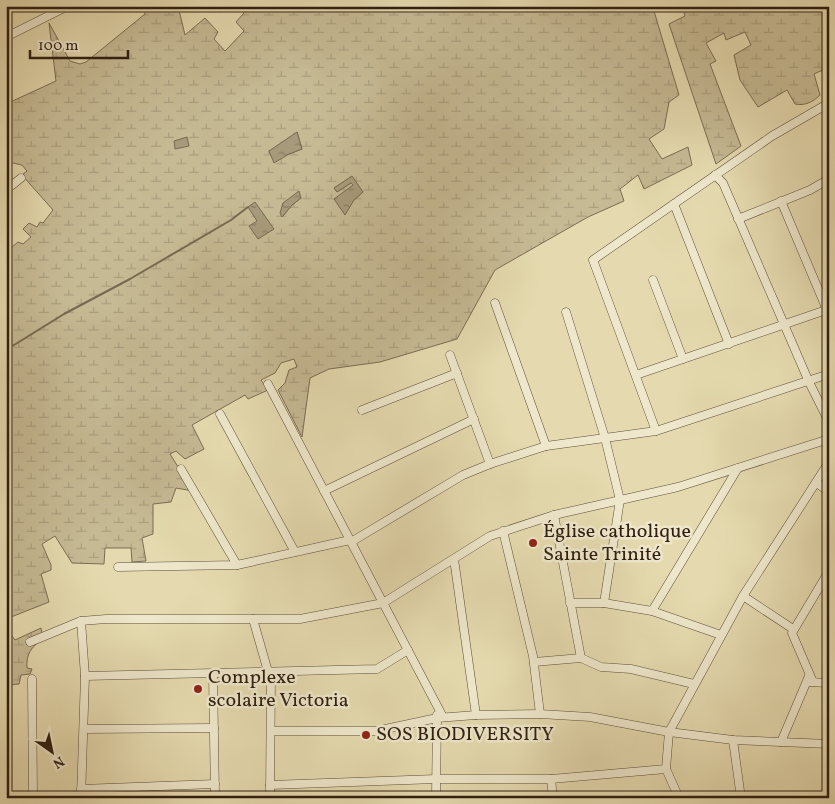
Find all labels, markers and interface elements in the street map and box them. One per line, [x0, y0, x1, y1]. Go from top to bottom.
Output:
scale bar [30, 28, 128, 60]
text: 100 m [38, 36, 78, 57]
place label: Église catholique Sainte Trinité [543, 518, 691, 569]
marker: Église catholique Sainte Trinité [527, 537, 539, 549]
place label: Complexe scolaire Victoria [208, 664, 349, 715]
marker: Complexe scolaire Victoria [192, 683, 204, 695]
place label: SOS BIODIVERSITY [376, 721, 554, 749]
north arrow [28, 726, 78, 776]
marker: SOS BIODIVERSITY [360, 729, 372, 741]
text: N [49, 751, 68, 772]

